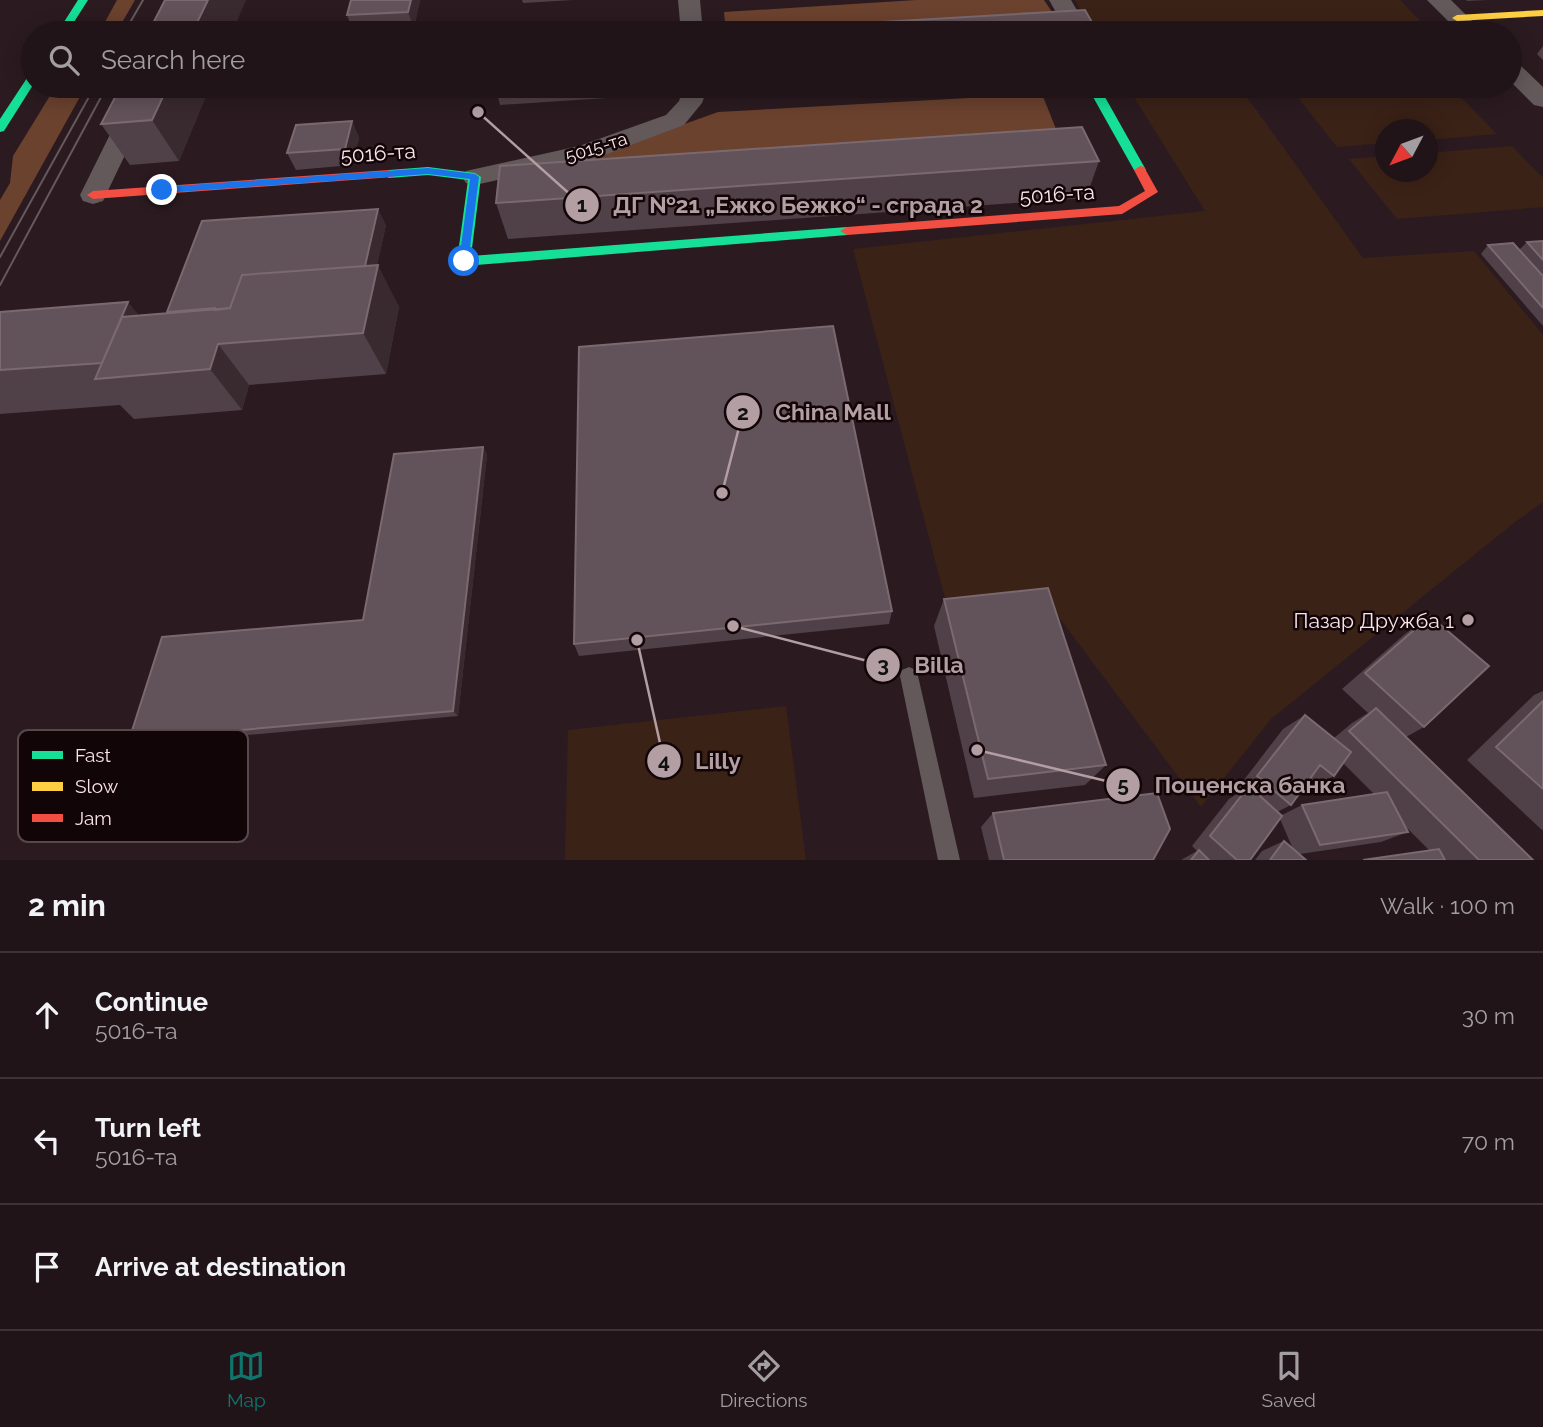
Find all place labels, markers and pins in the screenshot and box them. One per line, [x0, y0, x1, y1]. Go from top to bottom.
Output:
callout: ДГ №21 „Ежко Бежко“ - сграда 2 [564, 183, 997, 227]
callout: China Mall [726, 390, 904, 434]
place label: Пазар Дружба 1 [1293, 608, 1454, 633]
marker: Пазар Дружба 1 [1460, 612, 1476, 628]
callout: Billa [866, 643, 978, 687]
callout: Lilly [647, 739, 755, 783]
callout: Пощенска банка [1105, 763, 1360, 807]

